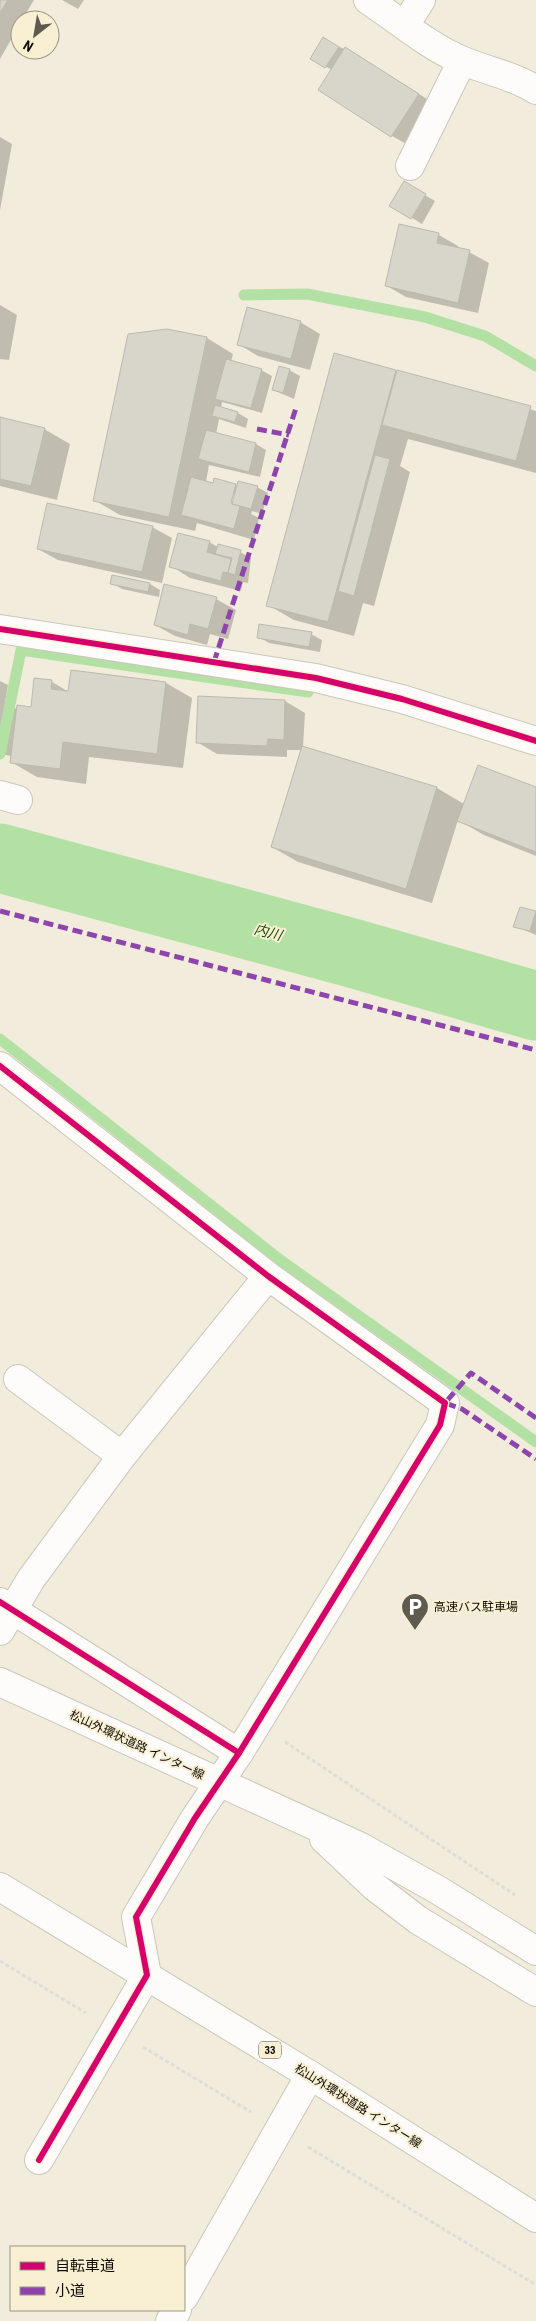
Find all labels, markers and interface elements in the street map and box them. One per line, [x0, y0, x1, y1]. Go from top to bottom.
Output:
north arrow [10, 10, 60, 60]
text: N [21, 37, 36, 55]
water label: 内川 [252, 921, 286, 944]
parking icon: 高速バス駐車場 [400, 1592, 430, 1631]
place label: 高速バス駐車場 [434, 1600, 518, 1614]
street label: 松山外環状道路 インター線 [68, 1708, 206, 1782]
road number: 33 [259, 2042, 281, 2058]
street label: 松山外環状道路 インター線 [292, 2061, 424, 2151]
legend [10, 2246, 185, 2311]
text: 自転車道 [55, 2257, 115, 2275]
text: 小道 [55, 2282, 85, 2300]

